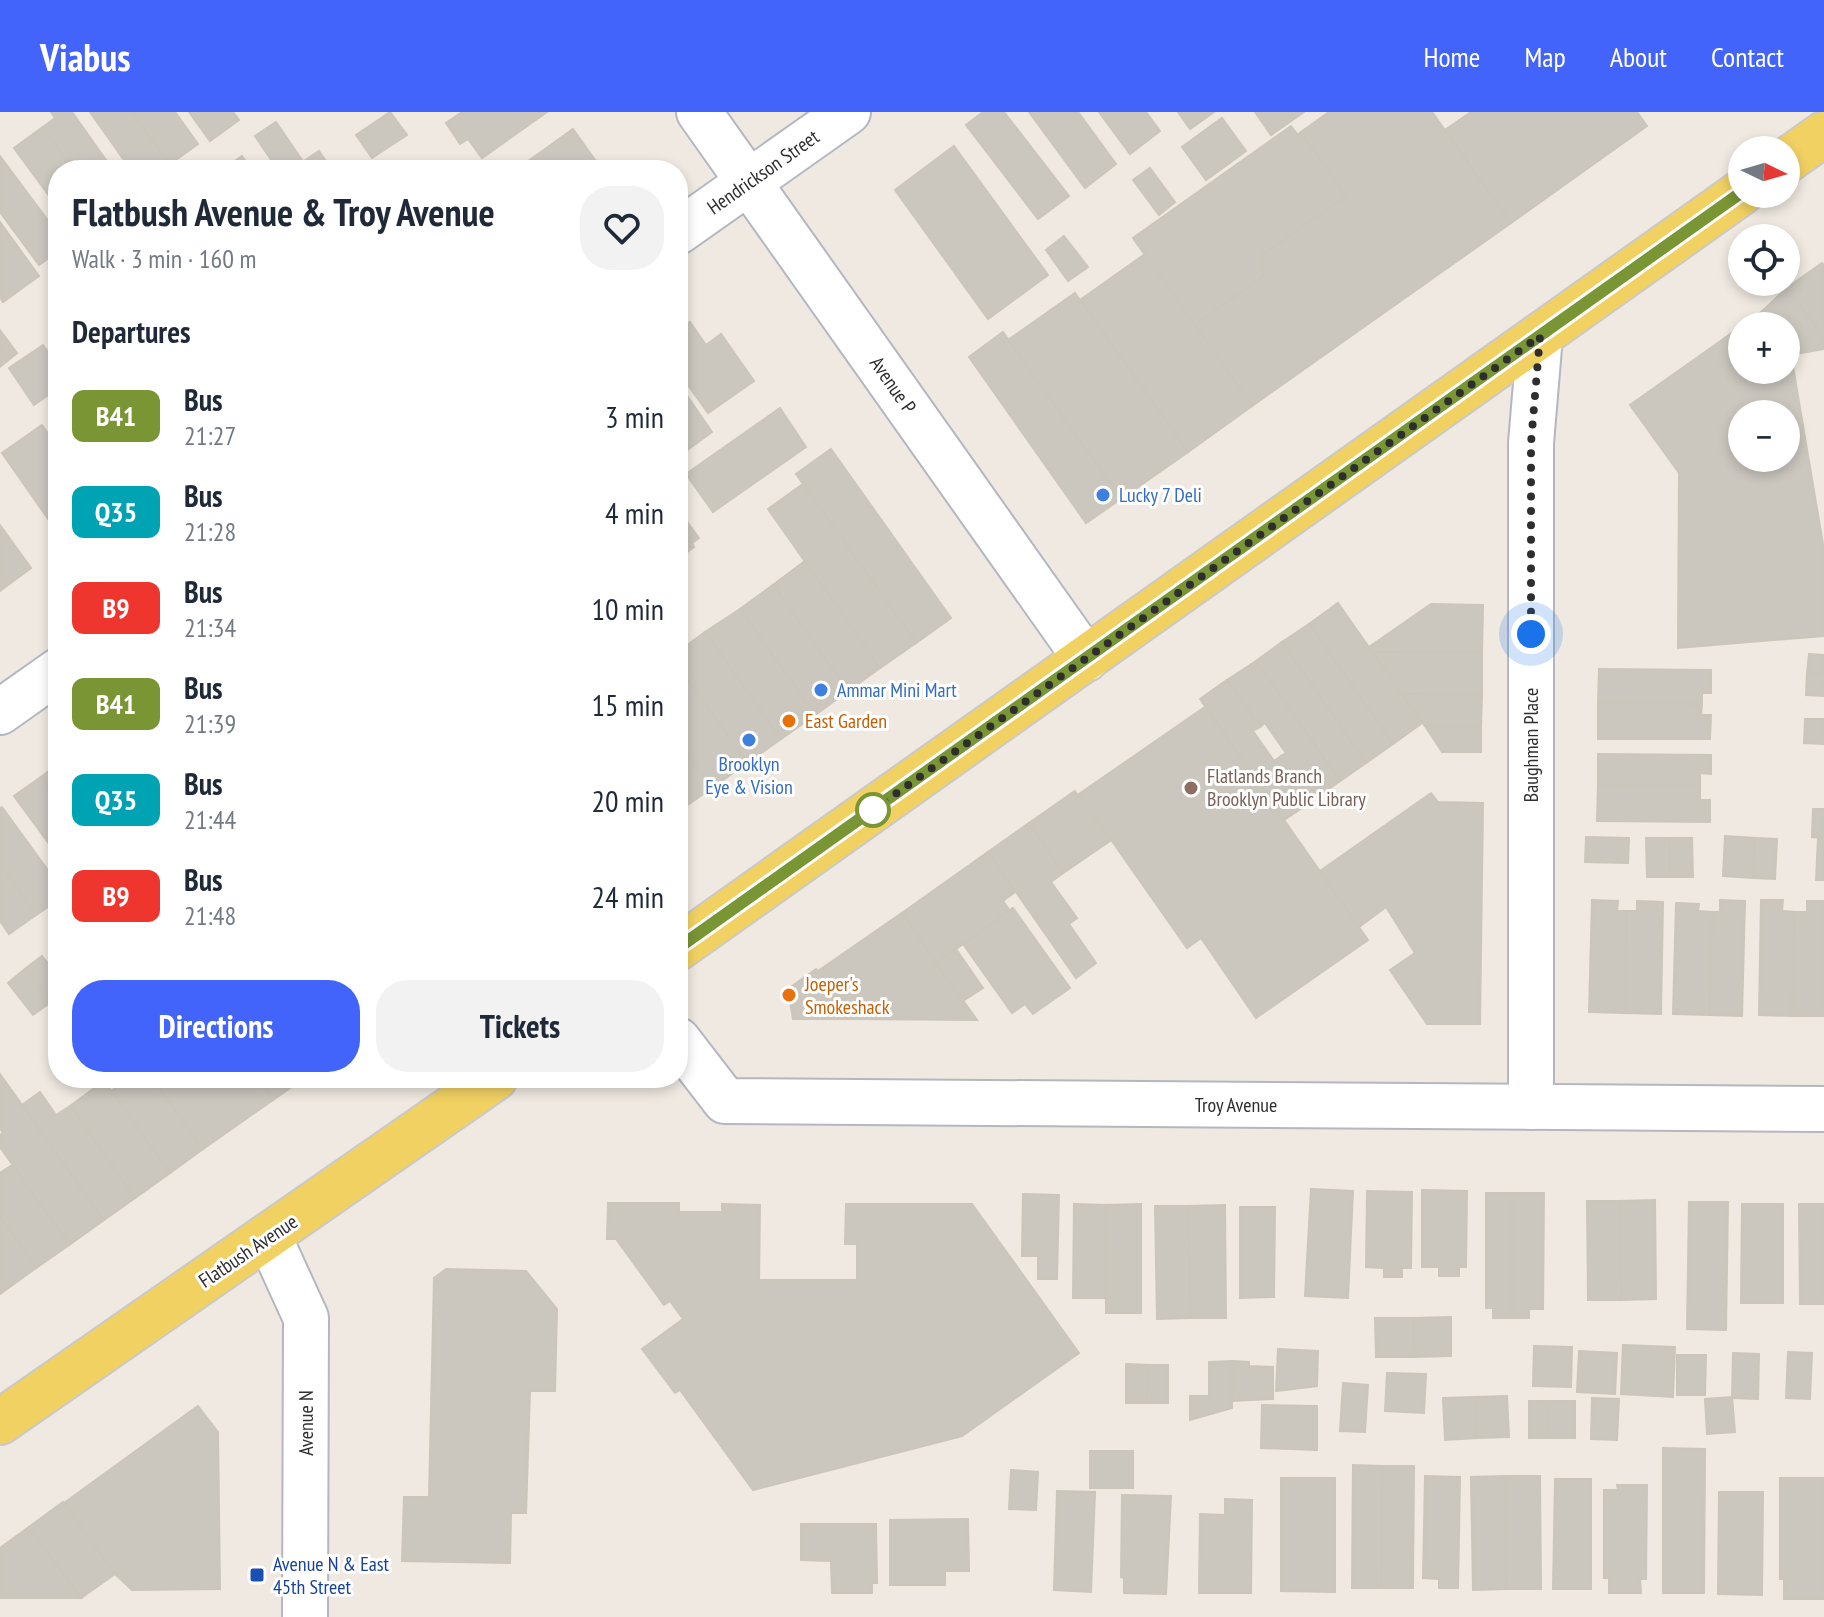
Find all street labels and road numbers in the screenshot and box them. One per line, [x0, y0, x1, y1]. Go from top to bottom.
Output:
street label: Hendrickson Street [702, 124, 824, 220]
street label: Avenue P [864, 351, 922, 419]
street label: Baughman Place [1518, 688, 1544, 802]
street label: Troy Avenue [1195, 1092, 1277, 1118]
street label: Flatbush Avenue [194, 1208, 302, 1294]
street label: Avenue N [293, 1390, 319, 1456]

